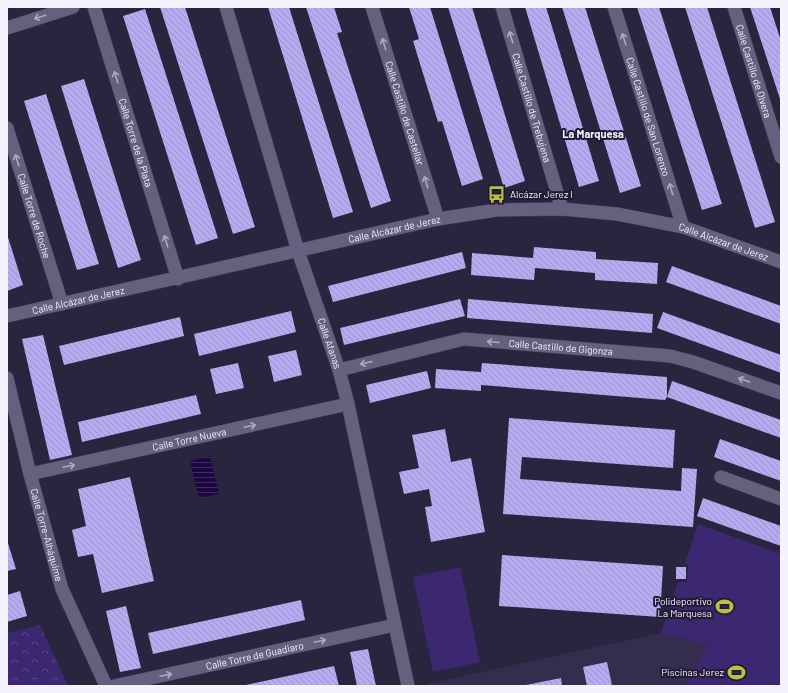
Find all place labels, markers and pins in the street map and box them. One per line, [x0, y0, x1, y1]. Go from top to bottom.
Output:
bus stop icon: Alcázar Jerez I [487, 184, 507, 204]
place label: Alcázar Jerez I [510, 188, 573, 200]
place label: Polideportivo La Marquesa [654, 595, 712, 619]
sports icon: Polideportivo La Marquesa [715, 597, 735, 617]
sports icon: Piscinas Jerez [727, 662, 747, 682]
place label: Piscinas Jerez [661, 666, 725, 678]

